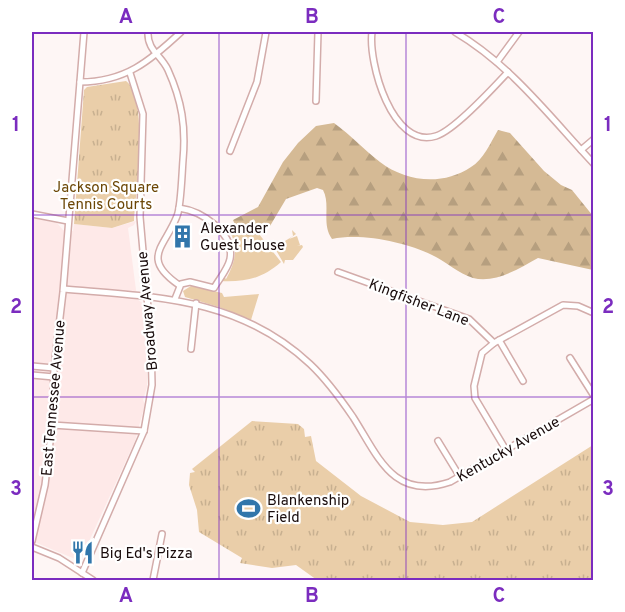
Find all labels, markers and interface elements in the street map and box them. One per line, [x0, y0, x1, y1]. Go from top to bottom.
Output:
text: A [119, 5, 133, 31]
text: B [305, 5, 319, 31]
text: C [493, 5, 505, 31]
text: 1 [12, 113, 20, 139]
text: 1 [604, 113, 612, 139]
park label: Jackson Square Tennis Courts [53, 179, 159, 215]
place label: Alexander Guest House [200, 220, 285, 256]
building icon: Alexander Guest House [169, 224, 195, 250]
street label: Broadway Avenue [134, 250, 163, 371]
street label: Kingfisher Lane [366, 276, 471, 331]
text: 2 [10, 295, 22, 321]
text: 2 [602, 295, 614, 321]
street label: East Tennessee Avenue [38, 319, 71, 477]
street label: Kentucky Avenue [454, 413, 564, 487]
text: 3 [10, 477, 22, 503]
text: 3 [602, 477, 614, 503]
place label: Blankenship Field [267, 492, 349, 528]
sports icon: Blankenship Field [236, 496, 262, 522]
restaurant icon: Big Ed's Pizza [69, 540, 95, 566]
place label: Big Ed's Pizza [100, 545, 193, 564]
text: A [119, 584, 133, 610]
text: B [305, 584, 319, 610]
text: C [493, 584, 505, 610]

